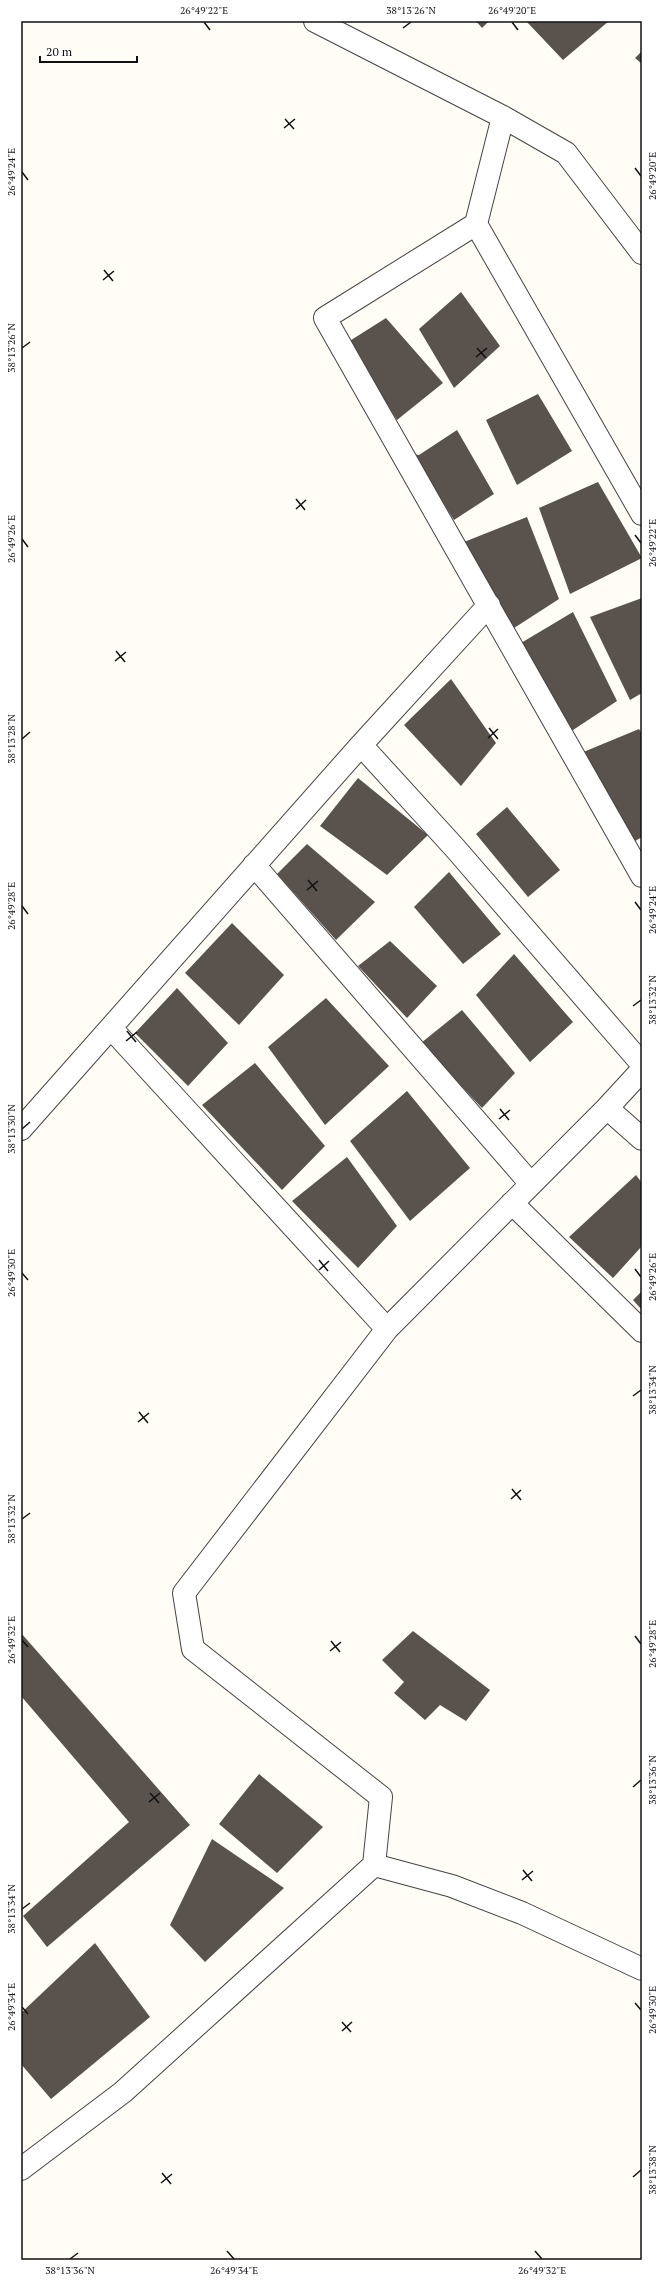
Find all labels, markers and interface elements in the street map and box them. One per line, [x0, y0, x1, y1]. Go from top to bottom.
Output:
text: 26°49'22"E [180, 4, 228, 17]
text: 38°13'26"N [386, 4, 436, 17]
text: 26°49'20"E [488, 4, 536, 17]
scale bar [40, 38, 137, 64]
text: 20 m [46, 44, 73, 59]
text: 26°49'24"E [5, 148, 18, 196]
text: 26°49'20"E [646, 152, 659, 200]
text: 38°13'26"N [5, 323, 18, 373]
text: 26°49'26"E [5, 515, 18, 563]
text: 26°49'22"E [646, 519, 659, 567]
text: 38°13'28"N [5, 714, 18, 764]
text: 26°49'28"E [5, 882, 18, 930]
text: 26°49'24"E [646, 886, 659, 934]
text: 38°13'32"N [646, 975, 659, 1025]
text: 38°13'30"N [5, 1104, 18, 1154]
text: 26°49'30"E [5, 1249, 18, 1297]
text: 26°49'26"E [646, 1253, 659, 1301]
text: 38°13'34"N [646, 1365, 659, 1415]
text: 38°13'32"N [5, 1494, 18, 1544]
text: 26°49'32"E [5, 1616, 18, 1664]
text: 26°49'28"E [646, 1620, 659, 1668]
text: 38°13'36"N [646, 1755, 659, 1805]
text: 38°13'34"N [5, 1884, 18, 1934]
text: 26°49'34"E [5, 1983, 18, 2031]
text: 26°49'30"E [646, 1986, 659, 2034]
text: 38°13'38"N [646, 2145, 659, 2195]
text: 38°13'36"N [45, 2264, 95, 2277]
text: 26°49'34"E [210, 2264, 258, 2277]
text: 26°49'32"E [518, 2264, 566, 2277]

